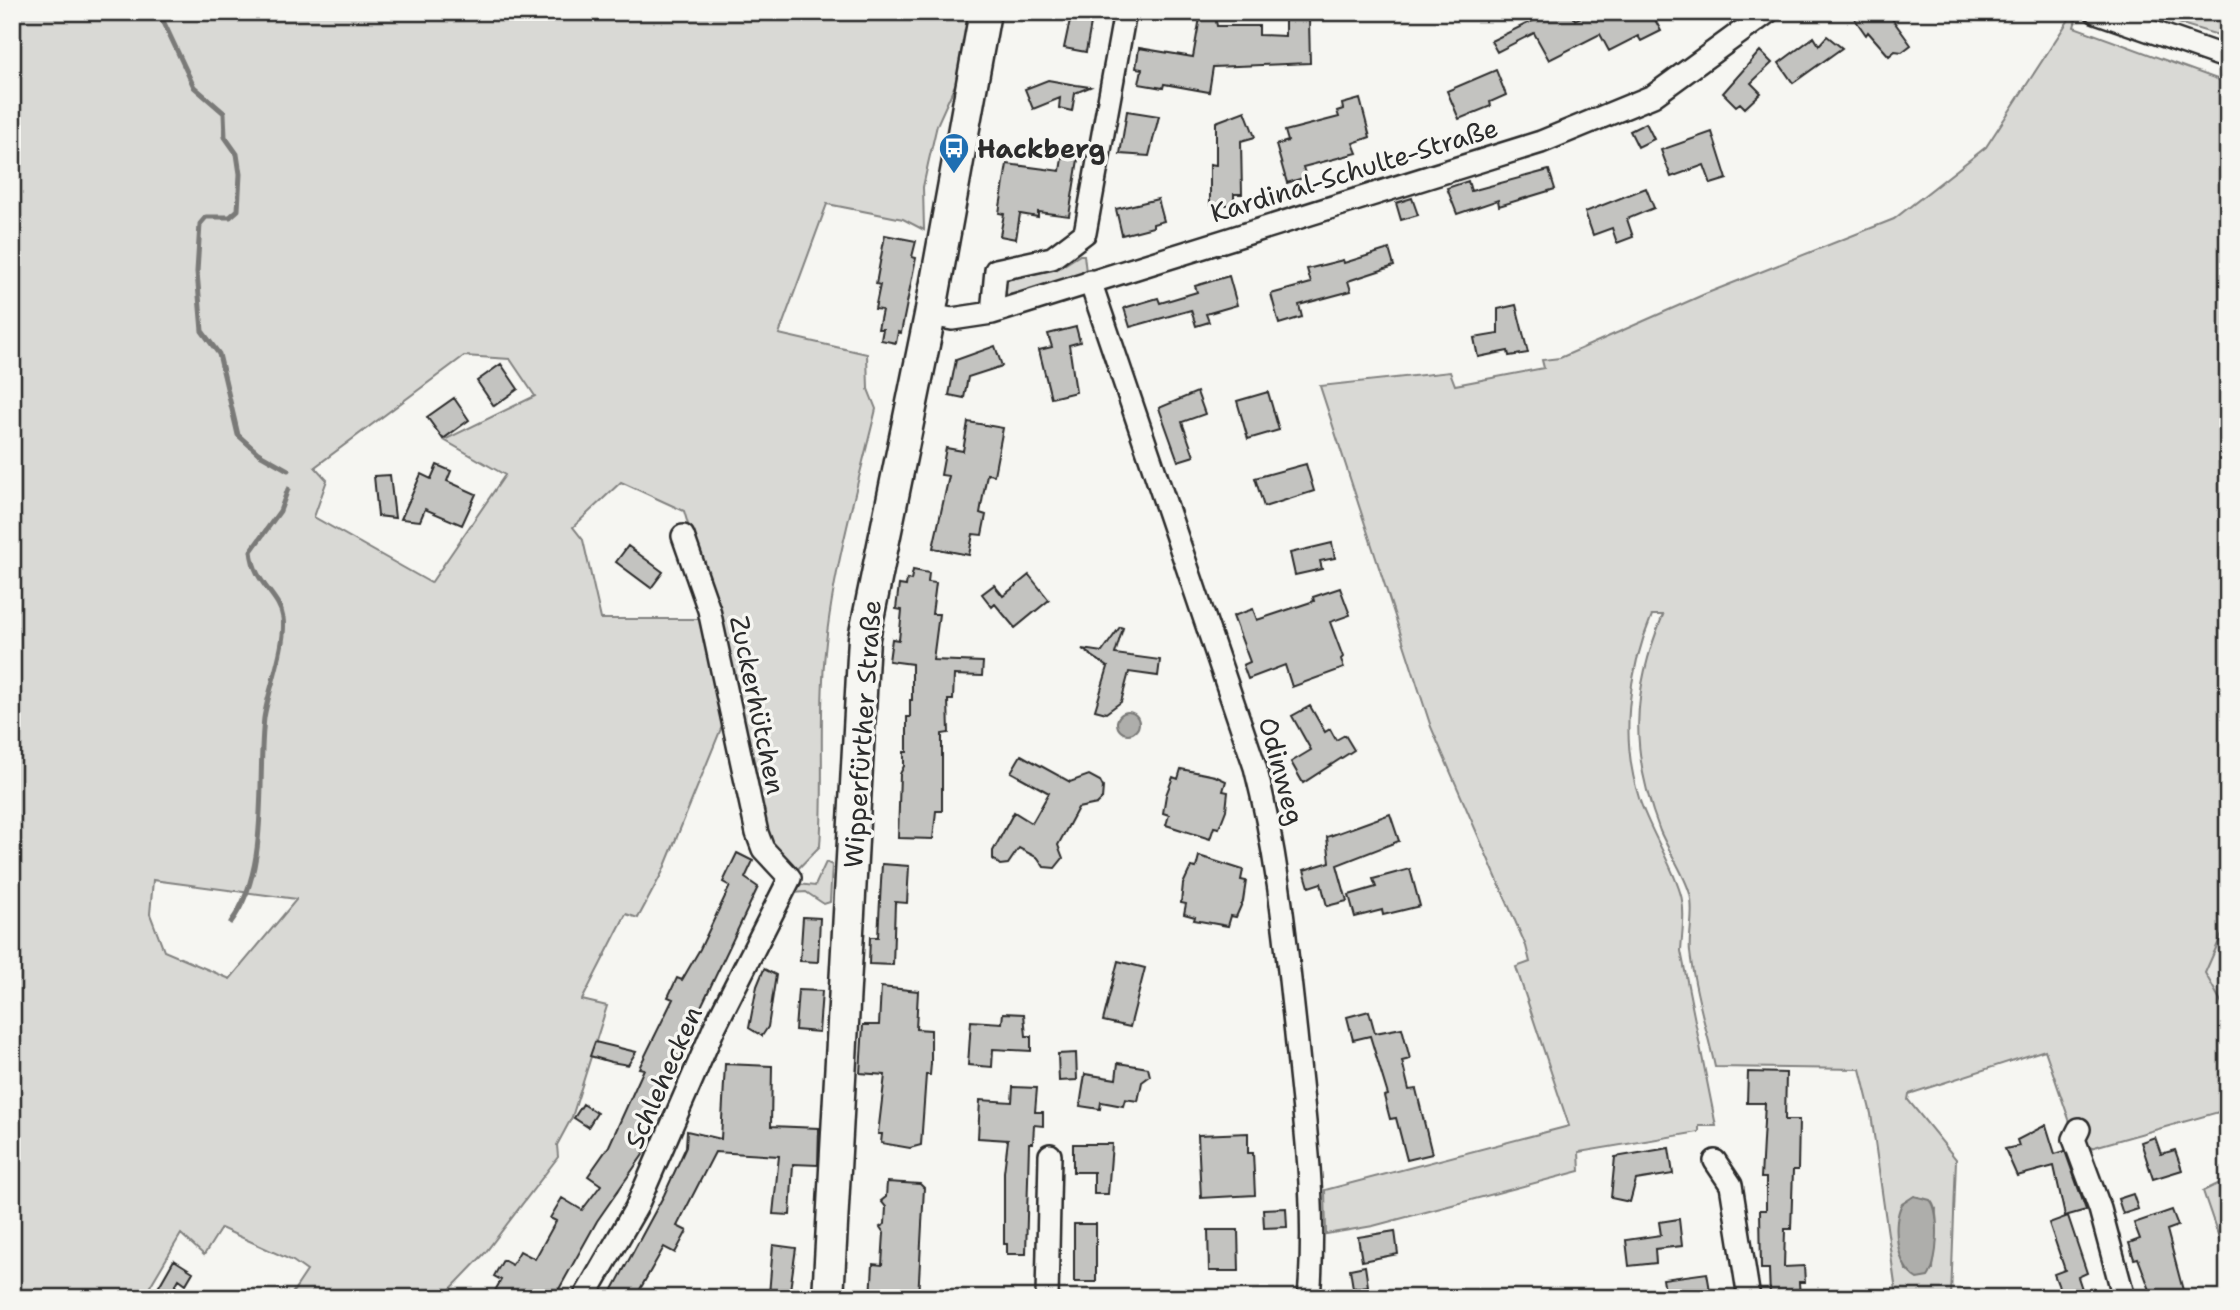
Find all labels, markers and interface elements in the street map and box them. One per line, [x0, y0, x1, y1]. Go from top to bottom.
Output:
street label: Kardinal-Schulte-Straße [1206, 110, 1502, 230]
bus stop icon: Hackberg [937, 131, 971, 175]
place label: Hackberg [977, 131, 1105, 166]
street label: Wipperfürther Straße [835, 599, 889, 869]
street label: Zuckerhütchen [722, 612, 794, 798]
street label: Odinweg [1251, 713, 1313, 829]
street label: Schlehecken [616, 1000, 710, 1154]

